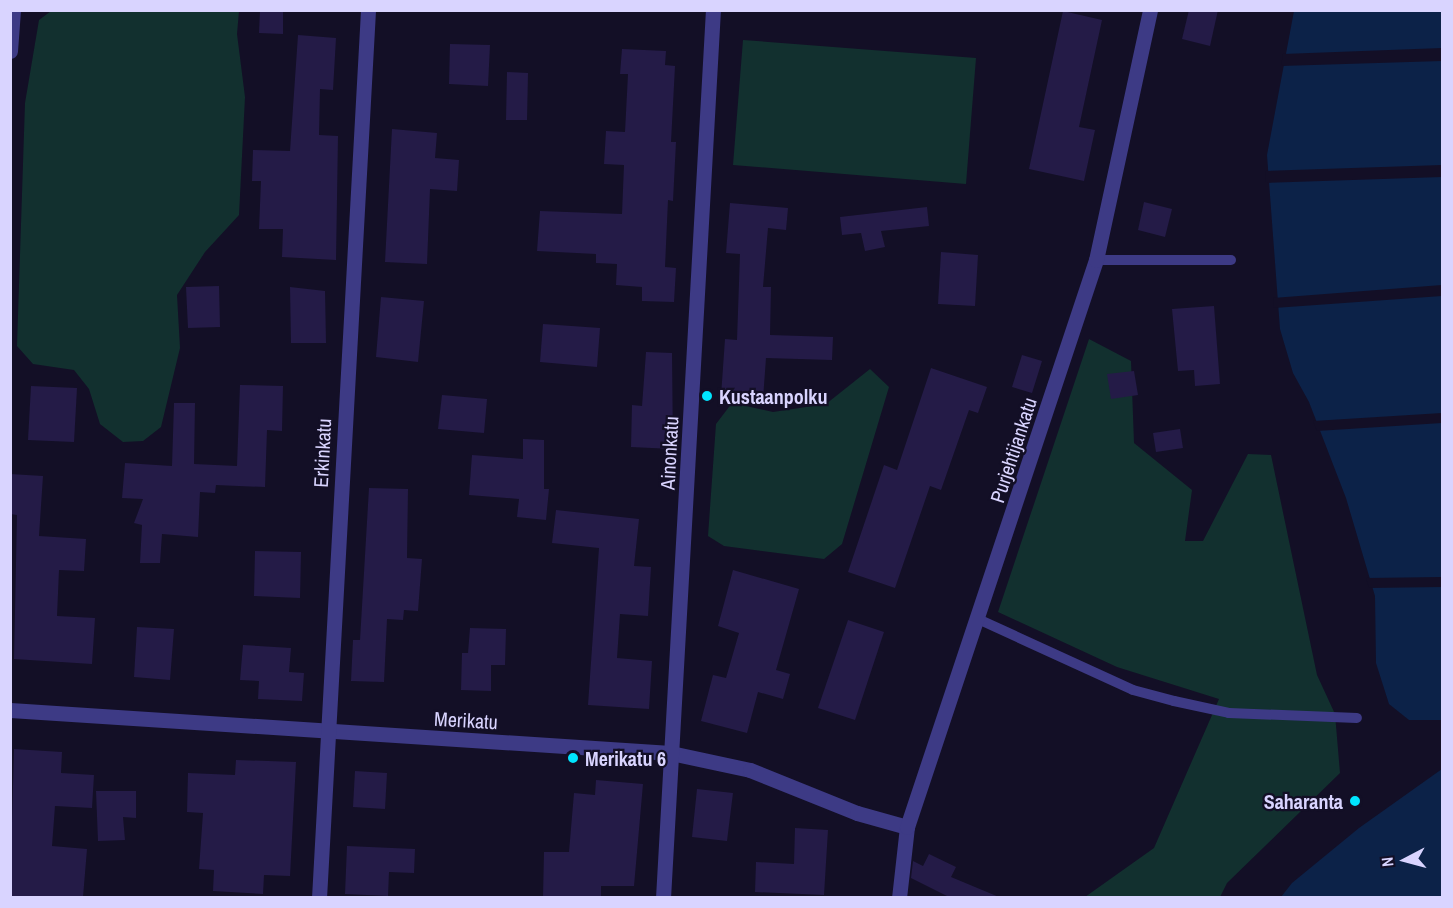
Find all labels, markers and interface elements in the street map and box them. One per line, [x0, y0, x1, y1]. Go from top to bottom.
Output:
place label: Kustaanpolku [719, 384, 827, 408]
marker: Kustaanpolku [700, 389, 714, 403]
street label: Purjehtijankatu [985, 394, 1041, 506]
street label: Ainonkatu [655, 415, 683, 491]
street label: Erkinkatu [308, 418, 336, 488]
street label: Merikatu [434, 706, 498, 734]
place label: Merikatu 6 [585, 746, 666, 770]
marker: Merikatu 6 [566, 751, 580, 765]
place label: Saharanta [1264, 789, 1343, 813]
marker: Saharanta [1348, 794, 1362, 808]
north arrow [1375, 830, 1435, 890]
text: N [1376, 856, 1399, 868]

